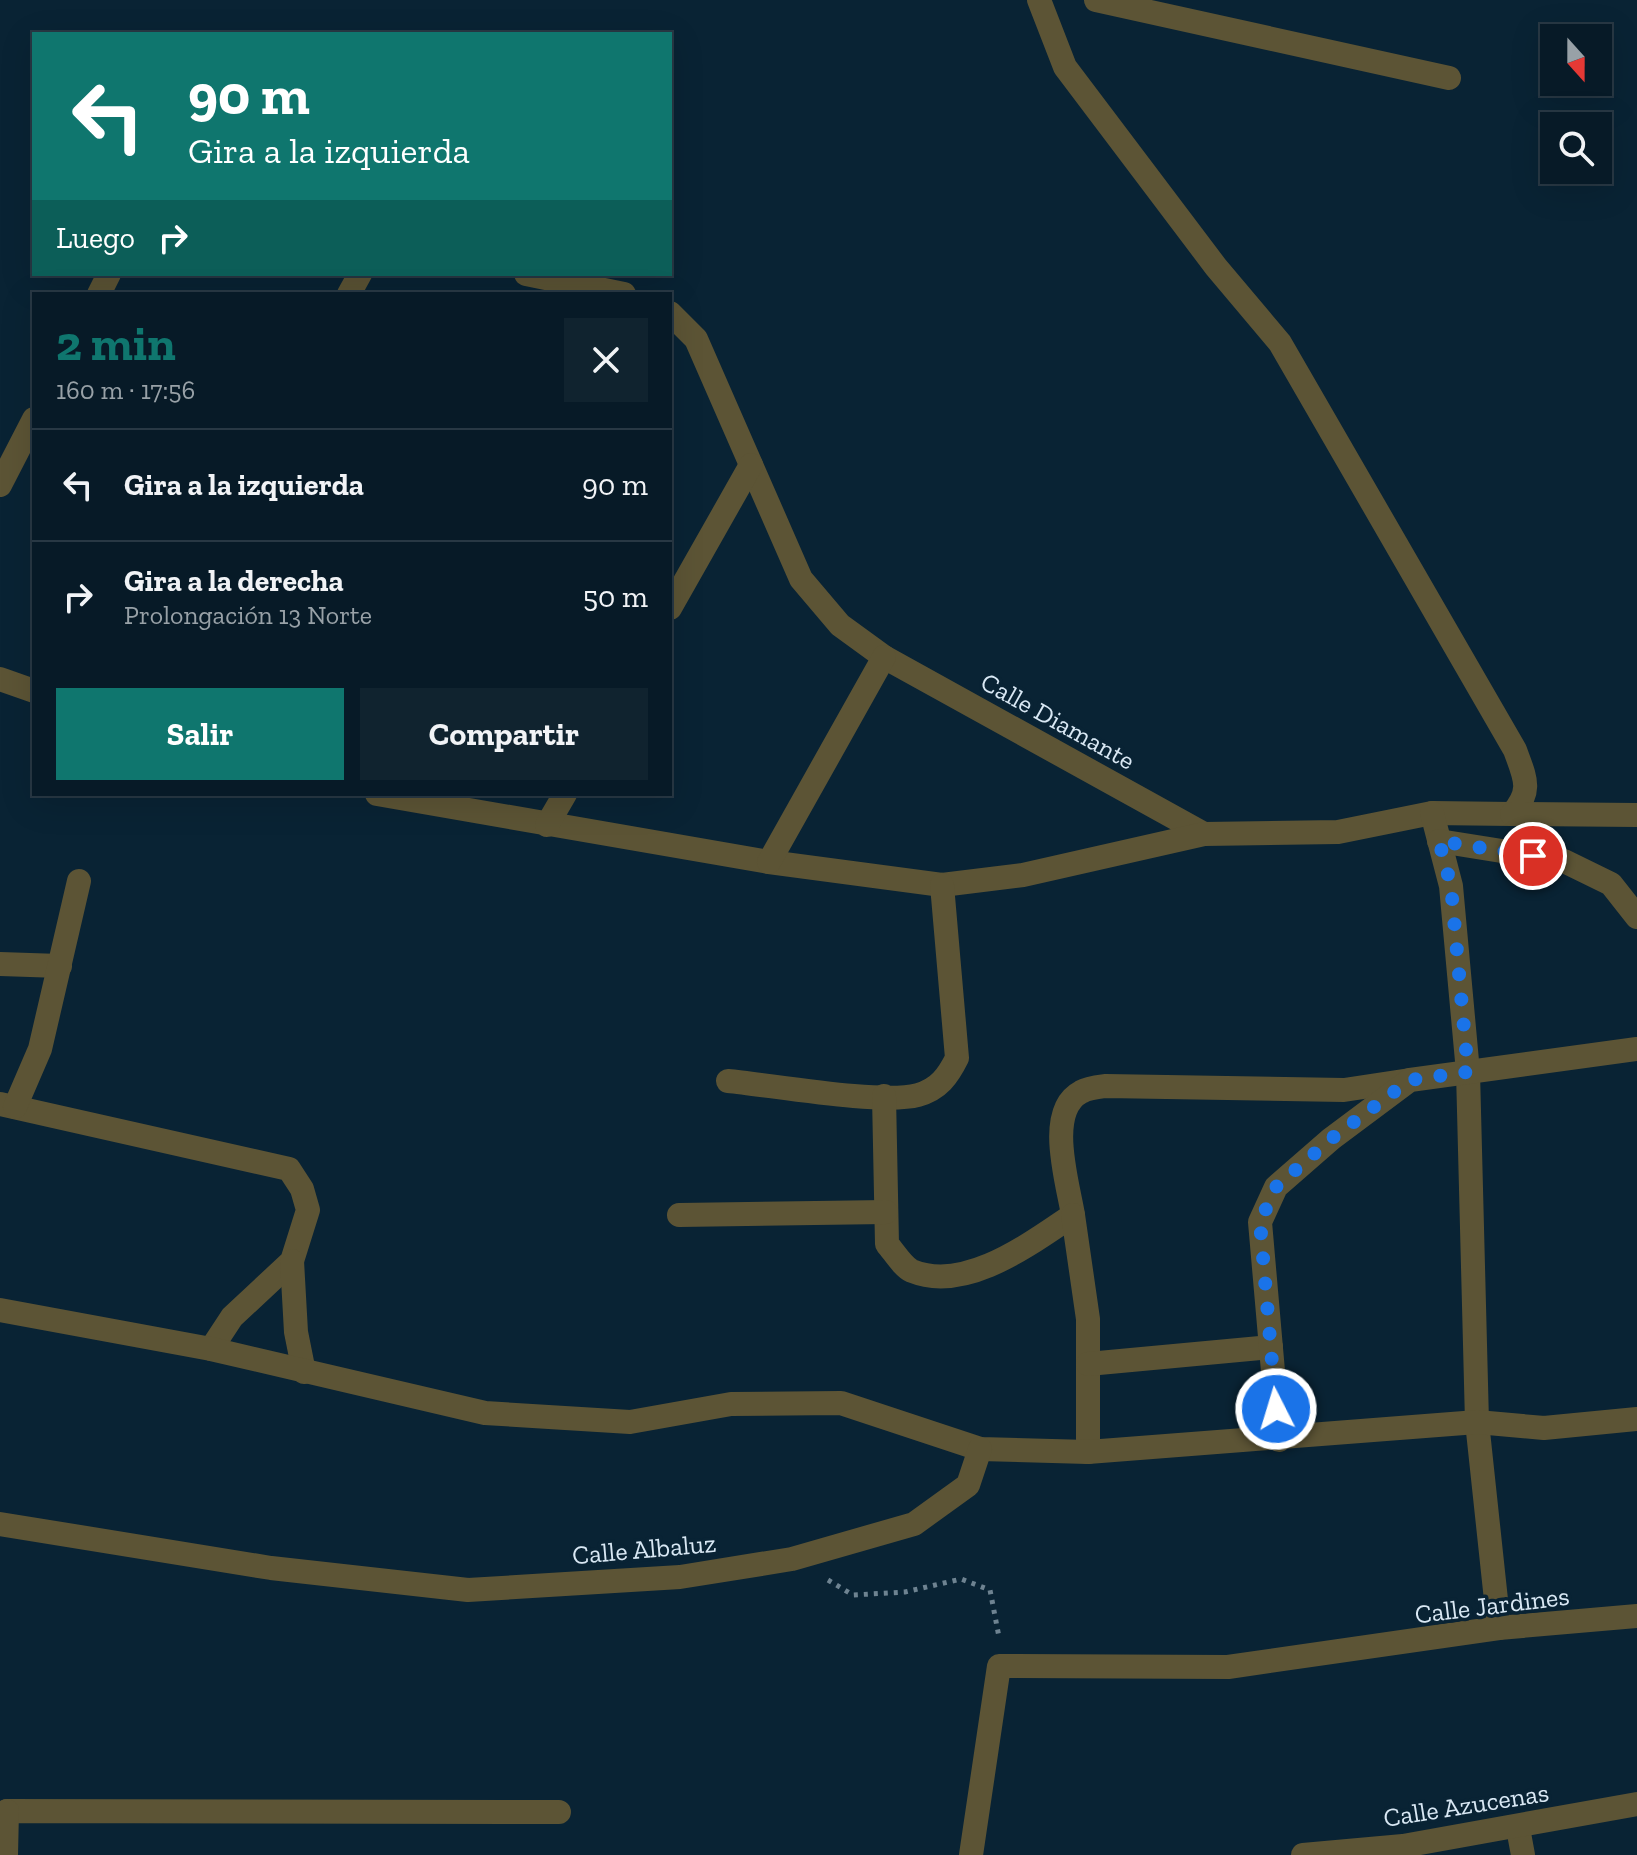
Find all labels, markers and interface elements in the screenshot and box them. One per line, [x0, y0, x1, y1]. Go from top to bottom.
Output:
north arrow [1540, 24, 1612, 96]
map controls [1540, 24, 1612, 184]
text: 90 m [188, 61, 310, 128]
icon: left [56, 64, 160, 168]
button: search [1540, 112, 1612, 184]
text: Gira a la izquierda [188, 129, 470, 172]
icon: right [151, 216, 195, 260]
text: Luego [56, 220, 135, 256]
text: 2 min [56, 315, 176, 372]
button: close [564, 318, 648, 402]
text: 160 m · 17:56 [56, 374, 195, 406]
icon: left [56, 463, 100, 507]
text: Gira a la izquierda [124, 467, 364, 503]
text: 90 m [582, 467, 648, 503]
text: Gira a la derecha [124, 563, 344, 599]
icon: right [56, 575, 100, 619]
text: 50 m [583, 579, 648, 615]
text: Prolongación 13 Norte [124, 599, 372, 631]
street label: Calle Diamante [975, 665, 1141, 777]
button: Salir [56, 688, 344, 780]
button: Compartir [360, 688, 648, 780]
pin [1499, 822, 1567, 890]
icon: arrive [1511, 834, 1555, 878]
position arrow [1234, 1367, 1318, 1451]
street label: Calle Albaluz [571, 1527, 717, 1571]
street label: Calle Jardines [1413, 1580, 1571, 1630]
street label: Calle Azucenas [1381, 1776, 1551, 1834]

